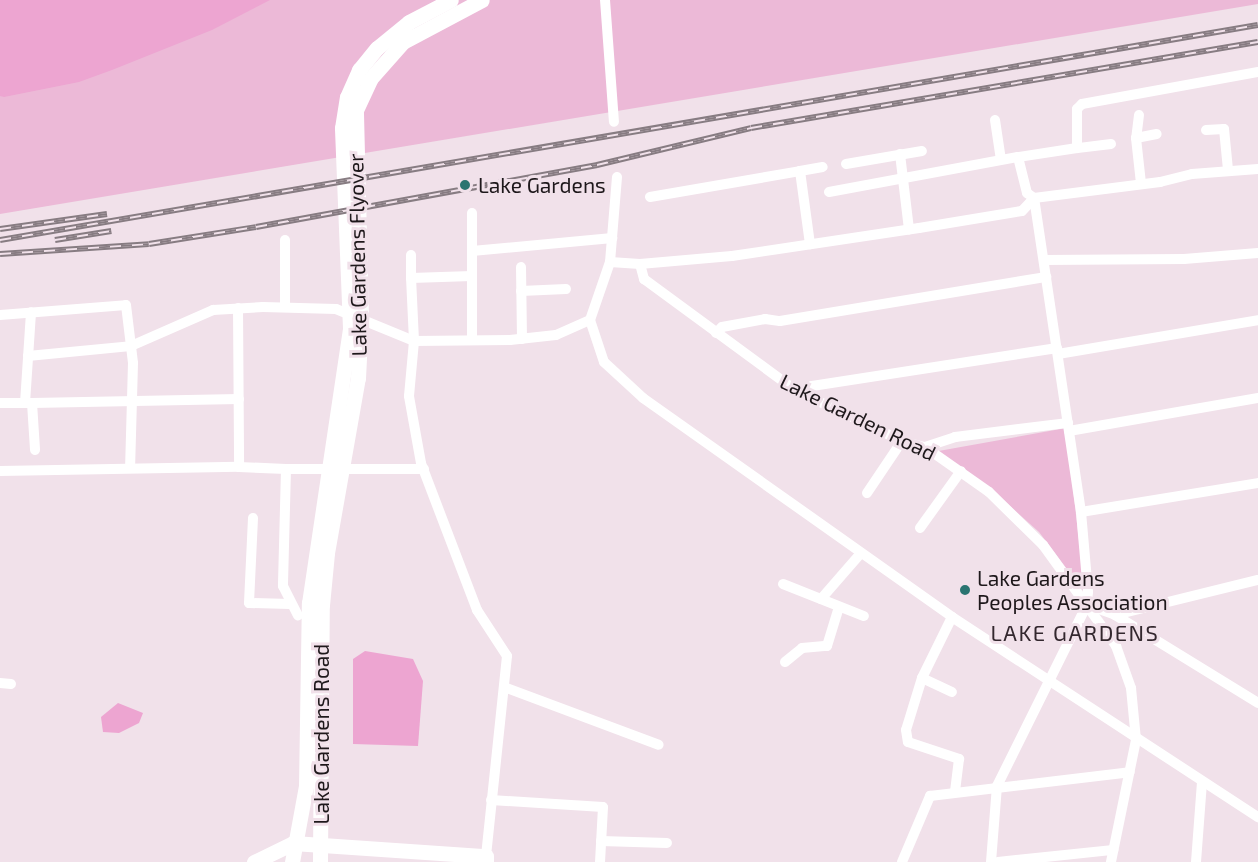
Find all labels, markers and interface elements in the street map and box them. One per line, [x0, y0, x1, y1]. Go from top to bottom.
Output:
street label: Lake Gardens Flyover [343, 153, 371, 357]
place label: Lake Gardens [478, 172, 606, 198]
marker: Lake Gardens [456, 176, 474, 194]
street label: Lake Garden Road [776, 368, 940, 466]
place label: Lake Gardens Peoples Association [977, 565, 1168, 615]
marker: Lake Gardens Peoples Association [958, 583, 972, 597]
district label: LAKE GARDENS [991, 620, 1159, 646]
street label: Lake Gardens Road [308, 644, 334, 824]

